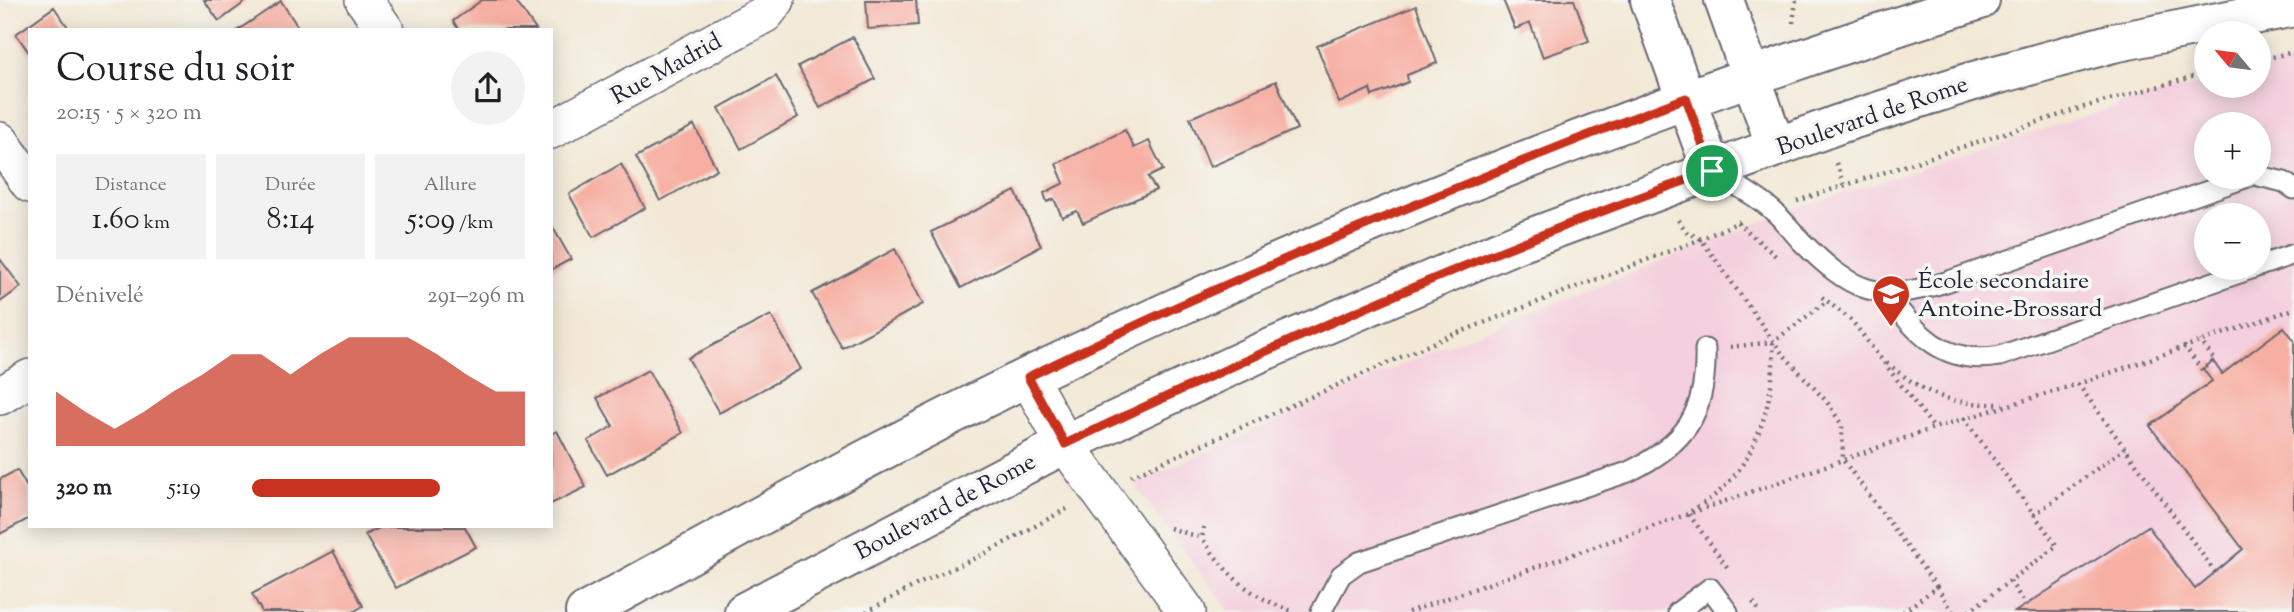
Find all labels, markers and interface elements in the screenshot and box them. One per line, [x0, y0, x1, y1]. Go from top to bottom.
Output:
north arrow [2194, 21, 2272, 98]
map controls [2194, 21, 2271, 280]
street label: Rue Madrid [605, 25, 729, 114]
text: Course du soir [56, 44, 295, 98]
button: share [451, 51, 525, 125]
street label: Boulevard de Rome [1772, 68, 1973, 166]
text: 20:15 · 5 × 320 m [56, 97, 202, 130]
button: + [2194, 112, 2271, 189]
pin [1682, 141, 1742, 201]
icon: arrive [1693, 152, 1731, 190]
text: Distance [95, 172, 167, 199]
text: Durée [265, 172, 316, 199]
text: Allure [424, 172, 477, 199]
text: 1.60 [92, 199, 140, 242]
text: 8:14 [266, 199, 315, 242]
text: 5:09 [407, 199, 455, 242]
button: − [2194, 203, 2271, 280]
text: km [140, 210, 170, 237]
text: /km [455, 210, 493, 237]
place label: École secondaire Antoine-Brossard [1918, 265, 2103, 327]
school or university icon: École secondaire Antoine-Brossard [1870, 273, 1912, 328]
text: Dénivelé [56, 280, 144, 313]
text: 291–296 m [427, 280, 525, 313]
street label: Boulevard de Rome [849, 446, 1042, 570]
text: 320 m [56, 472, 112, 505]
text: 5:19 [168, 472, 201, 505]

